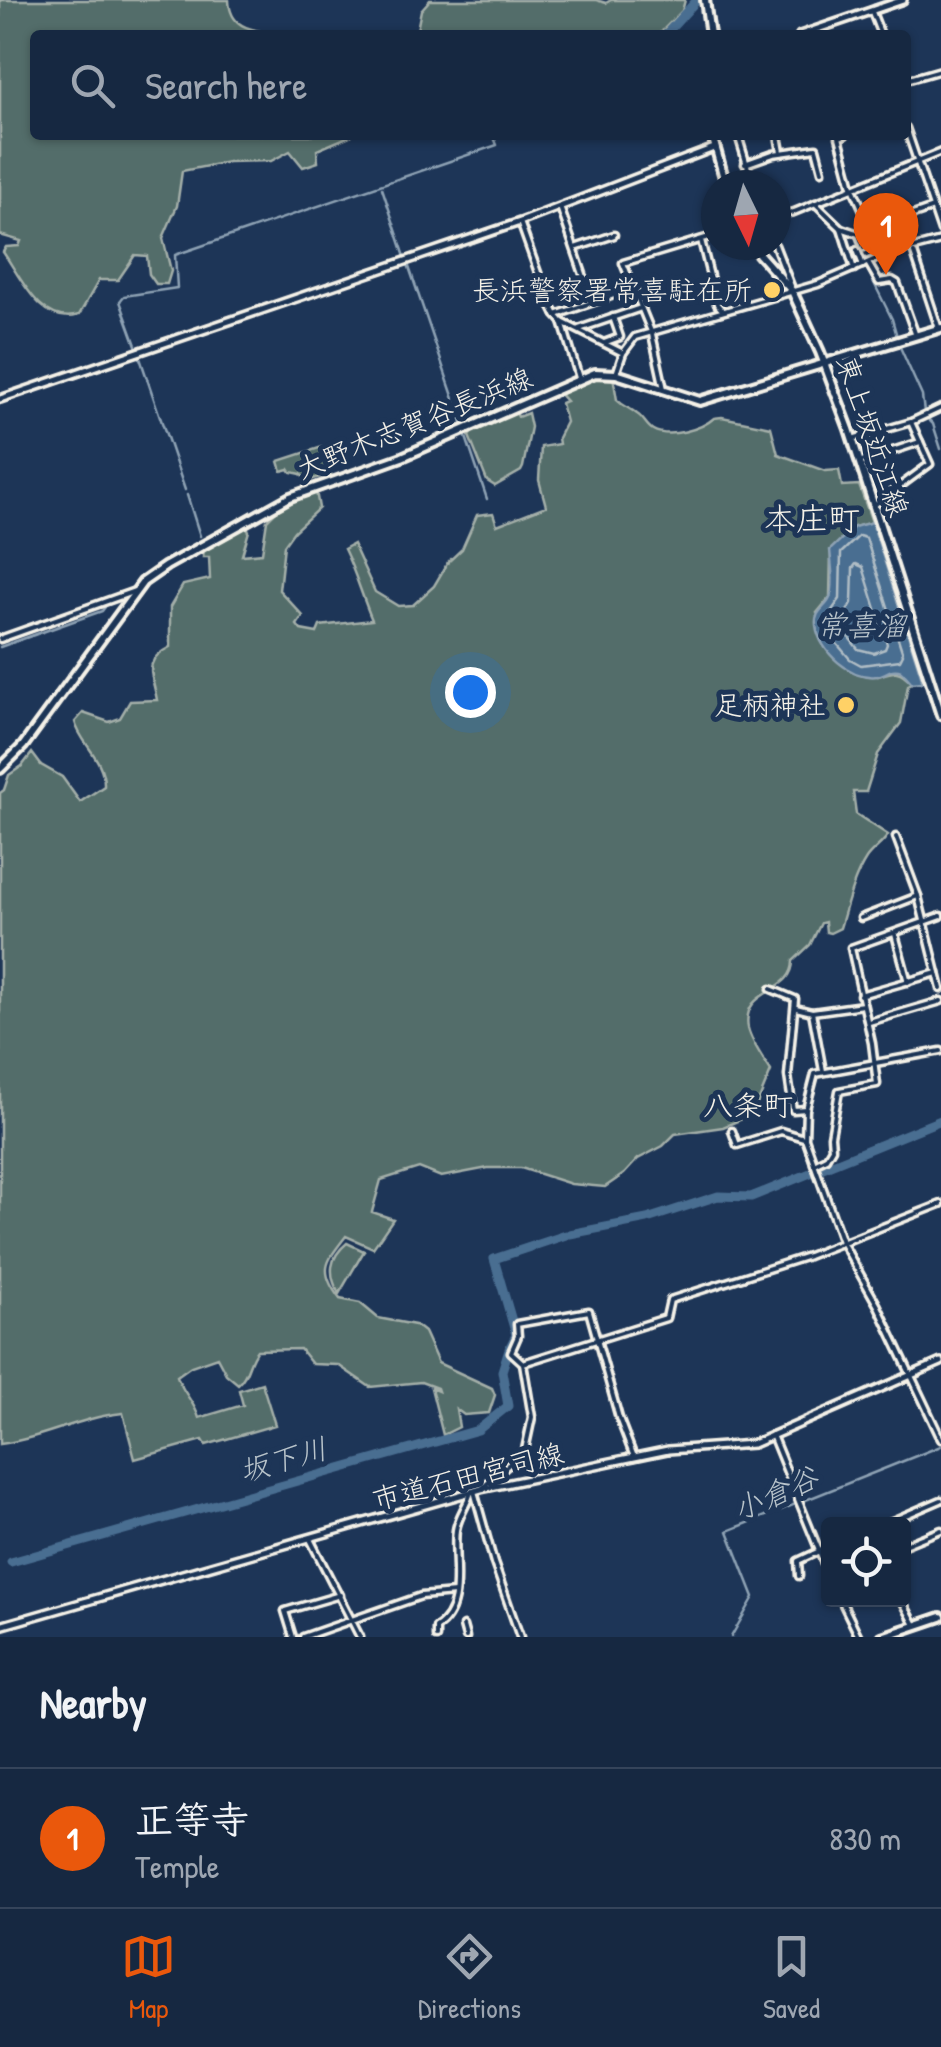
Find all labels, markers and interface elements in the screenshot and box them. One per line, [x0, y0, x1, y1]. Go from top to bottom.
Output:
search box [30, 30, 911, 140]
icon: search [65, 58, 120, 113]
text: Search here [145, 59, 307, 111]
north arrow [701, 170, 791, 260]
pin: 1 [854, 192, 918, 275]
place label: 長浜警察署常喜駐在所 [472, 271, 752, 309]
marker: 長浜警察署常喜駐在所 [761, 279, 783, 301]
street label: 東上坂近江線 [828, 350, 918, 522]
street label: 大野木志賀谷長浜線 [290, 358, 538, 488]
district label: 本庄町 [764, 497, 860, 540]
water label: 常喜溜 [816, 605, 909, 645]
your location [445, 667, 496, 718]
place label: 足柄神社 [714, 686, 826, 724]
marker: 足柄神社 [835, 694, 857, 716]
district label: 八条町 [703, 1085, 793, 1125]
water label: 坂下川 [234, 1427, 332, 1491]
street label: 市道石田宮司線 [368, 1434, 568, 1518]
water label: 小倉谷 [726, 1456, 825, 1530]
map controls [821, 1517, 911, 1607]
button: locate [821, 1517, 911, 1607]
text: Nearby [40, 1674, 147, 1731]
text: 正等寺 [135, 1793, 249, 1845]
text: 1 [67, 1817, 78, 1860]
text: 830 m [829, 1817, 901, 1860]
text: Temple [135, 1845, 219, 1888]
tab: Map [121, 1929, 176, 2027]
tab: Directions [418, 1929, 521, 2027]
tab: Saved [763, 1929, 820, 2027]

